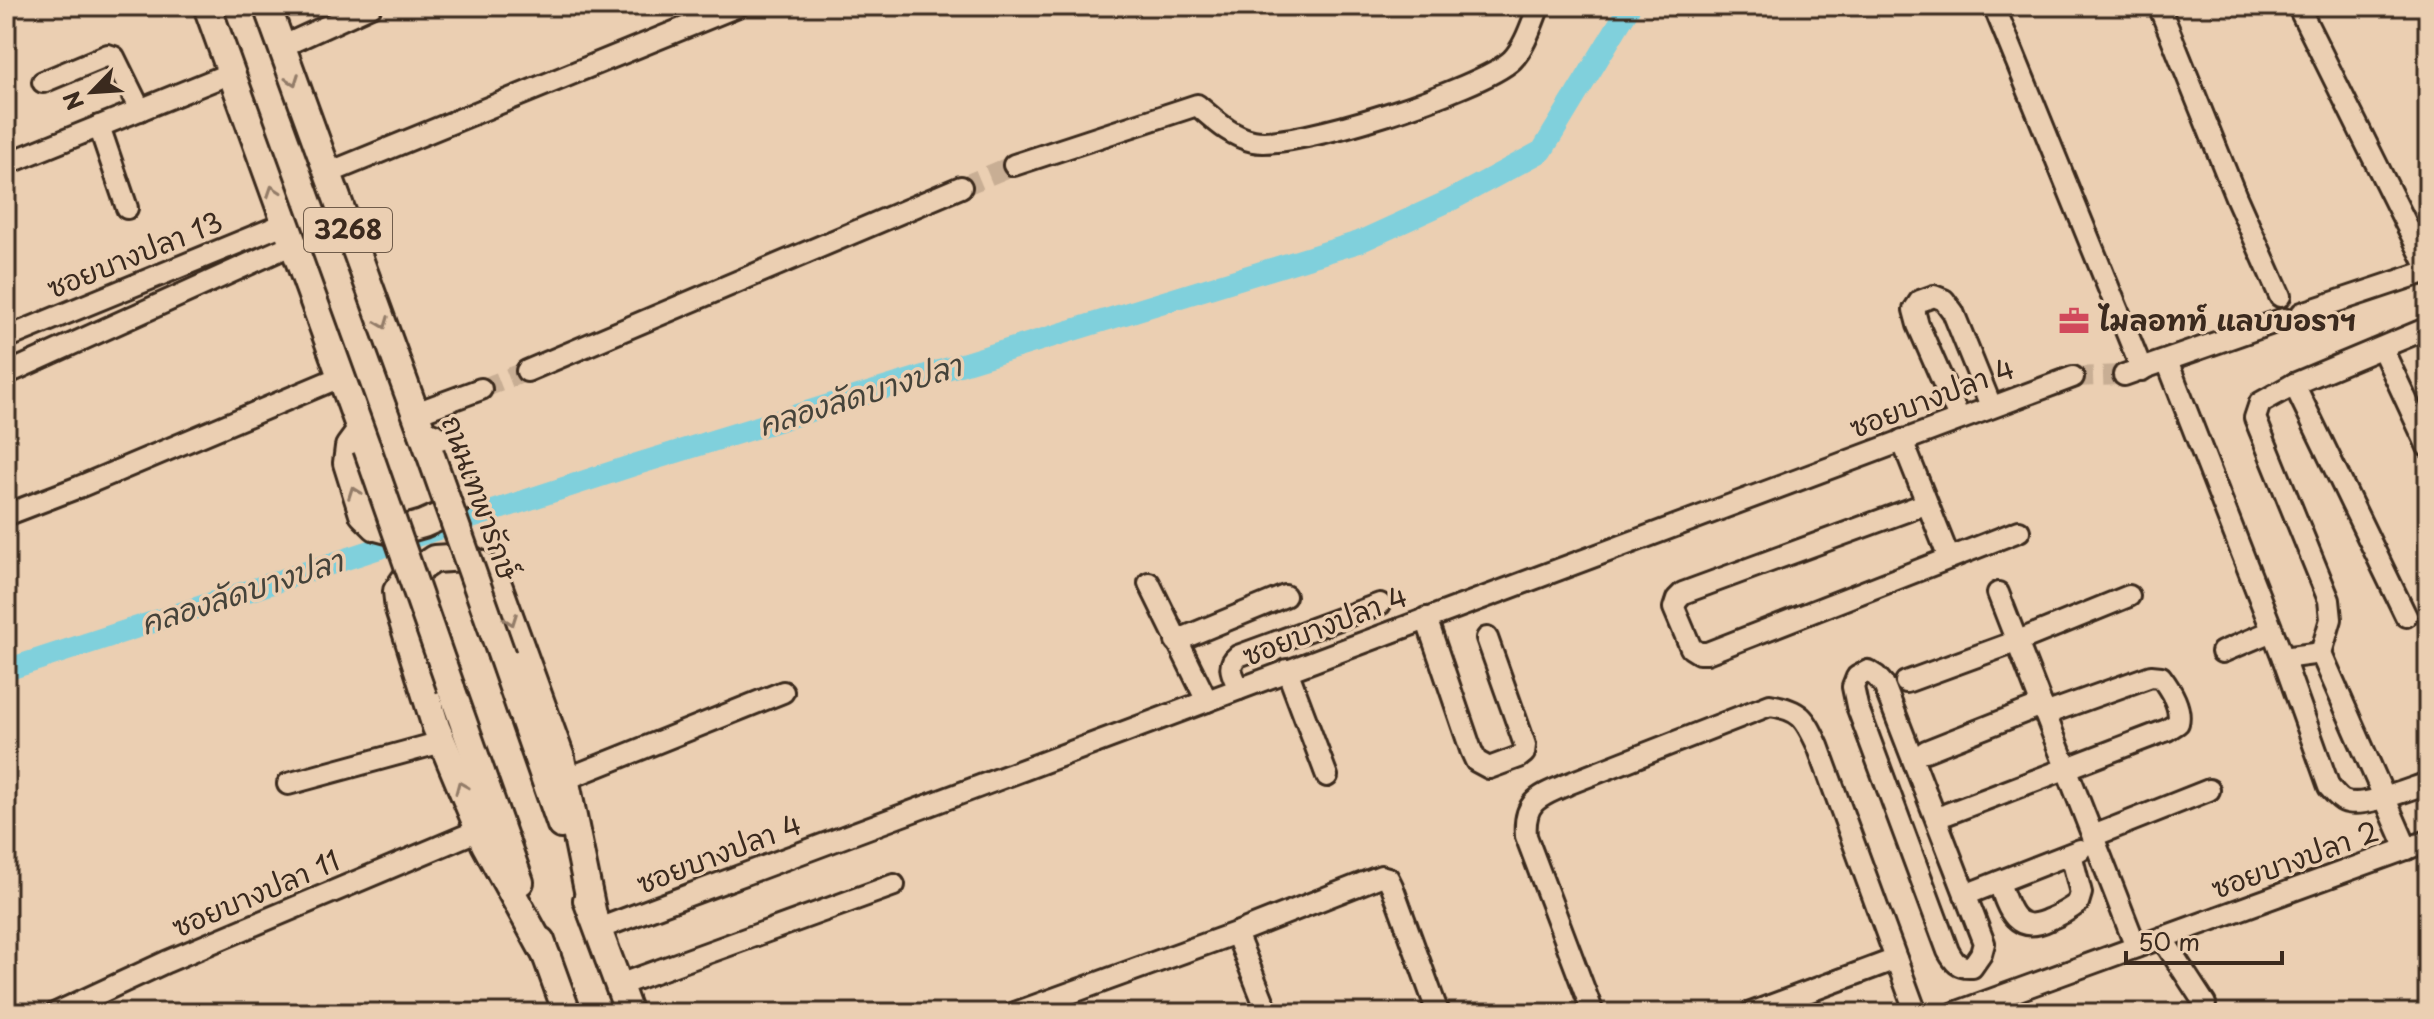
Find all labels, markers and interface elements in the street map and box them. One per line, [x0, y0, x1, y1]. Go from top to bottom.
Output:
north arrow [52, 52, 132, 132]
one-way arrow [283, 72, 300, 86]
text: N [54, 86, 91, 116]
one-way arrow [266, 185, 282, 199]
street label: ซอยบางปลา 13 [40, 199, 229, 308]
road number: 3268 [304, 208, 392, 252]
place label: ไมลอทท์ แลบบอราฯ [2097, 298, 2357, 341]
office icon: ไมลอทท์ แลบบอราฯ [2057, 304, 2091, 338]
one-way arrow [373, 316, 390, 330]
water label: คลองลัดบางปลา [752, 341, 968, 446]
street label: ซอยบางปลา 4 [1843, 345, 2020, 448]
street label: ถนนเทพารักษ์ [432, 409, 532, 587]
one-way arrow [348, 486, 364, 500]
water label: คลองลัดบางปลา [134, 536, 350, 645]
street label: ซอยบางปลา 4 [1236, 573, 1413, 676]
one-way arrow [501, 613, 518, 627]
one-way arrow [454, 781, 470, 795]
street label: ซอยบางปลา 4 [630, 801, 807, 904]
street label: ซอยบางปลา 2 [2205, 809, 2384, 909]
street label: ซอยบางปลา 11 [165, 838, 346, 947]
scale bar [2126, 915, 2282, 965]
text: 50 m [2138, 923, 2200, 959]

